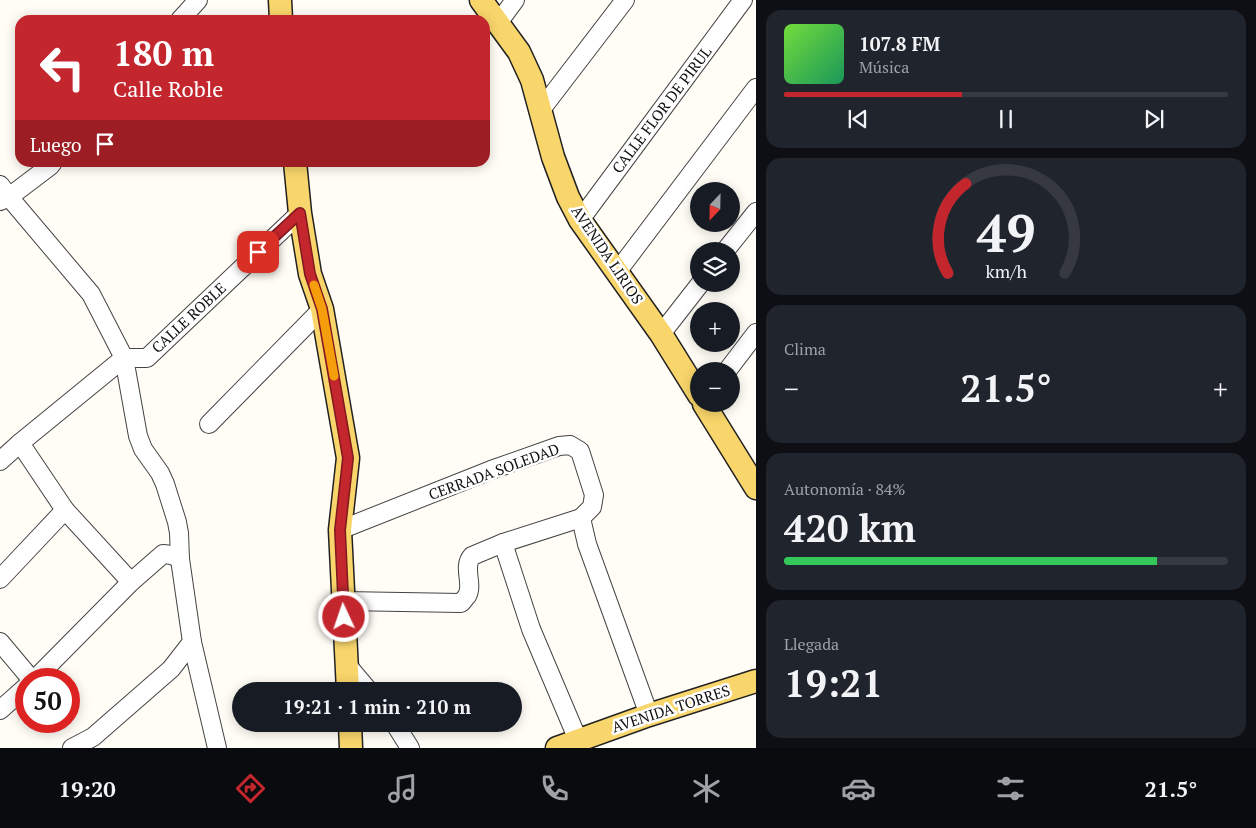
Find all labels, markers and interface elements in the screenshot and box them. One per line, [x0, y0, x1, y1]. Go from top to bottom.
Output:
text: 180 m [113, 30, 214, 76]
text: 107.8 FM [859, 31, 940, 56]
icon: left [30, 35, 95, 100]
street label: CALLE FLOR DE PIRUL [607, 42, 715, 177]
text: Música [859, 56, 909, 78]
text: Calle Roble [113, 74, 223, 103]
icon: previous [844, 105, 872, 133]
icon: pause [992, 105, 1020, 133]
icon: next [1140, 105, 1168, 133]
icon: arrive [91, 130, 119, 158]
text: Luego [30, 132, 81, 157]
north arrow [690, 182, 740, 232]
map controls [690, 182, 740, 412]
text: 49 [977, 198, 1035, 267]
street label: AVENIDA LIRIOS [567, 201, 648, 308]
pin [237, 231, 279, 273]
icon: arrive [244, 238, 272, 266]
button: layers [690, 242, 740, 292]
text: km/h [985, 259, 1027, 283]
street label: CALLE ROBLE [147, 278, 230, 357]
button: + [690, 302, 740, 352]
text: Clima [784, 338, 826, 360]
button: − [690, 362, 740, 412]
text: 21.5° [960, 363, 1052, 413]
text: − [784, 370, 799, 407]
text: + [1213, 370, 1228, 407]
street label: CERRADA SOLEDAD [425, 438, 562, 504]
text: Autonomía · 84% [784, 478, 906, 500]
text: 420 km [784, 503, 916, 553]
position arrow [317, 590, 369, 642]
text: Llegada [784, 633, 839, 655]
text: 19:21 [784, 658, 883, 708]
speed limit sign: 50 [15, 668, 80, 733]
street label: AVENIDA TORRES [609, 679, 732, 737]
text: 19:21 · 1 min · 210 m [283, 694, 471, 719]
icon: directions [233, 771, 268, 806]
icon: music [385, 771, 420, 806]
icon: phone [537, 771, 572, 806]
icon: climate [689, 771, 724, 806]
icon: car [841, 771, 876, 806]
icon: filters [993, 771, 1028, 806]
text: 19:20 [58, 774, 116, 803]
text: 21.5° [1145, 774, 1197, 803]

